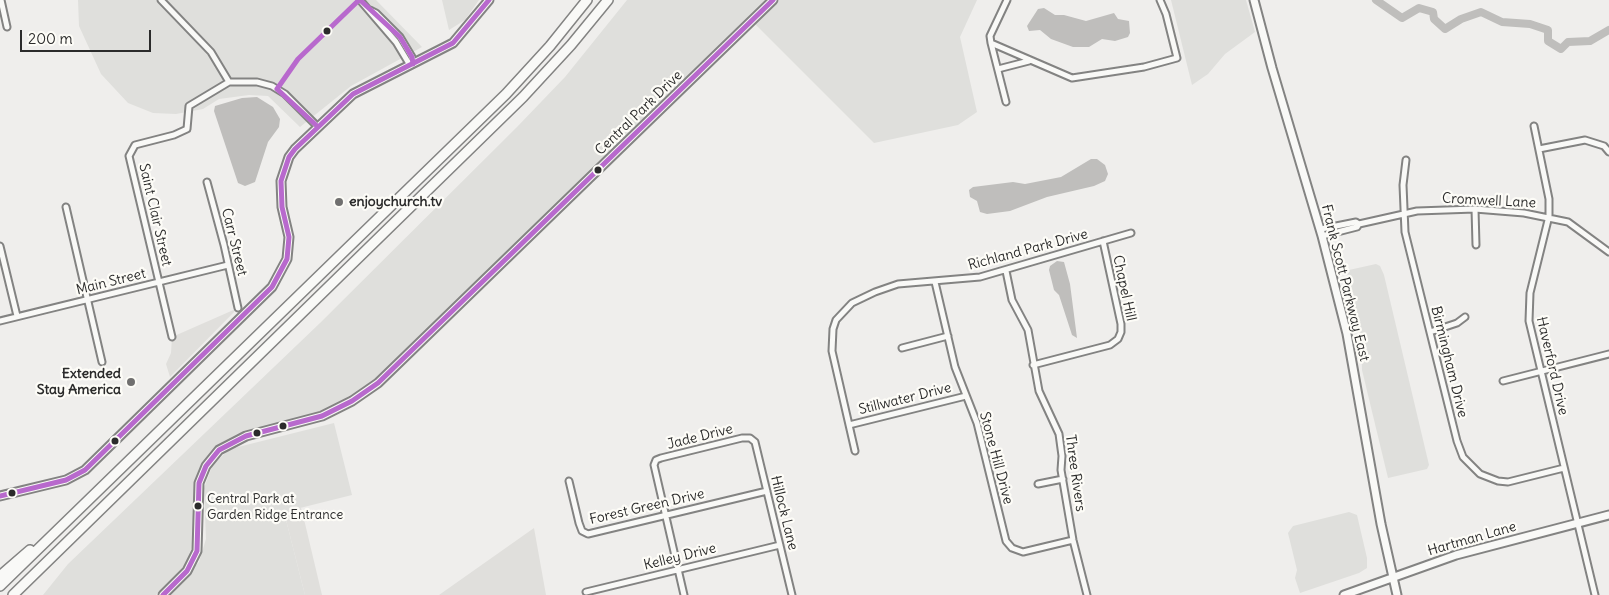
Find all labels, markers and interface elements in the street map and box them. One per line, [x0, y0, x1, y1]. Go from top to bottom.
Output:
scale bar [22, 20, 154, 52]
unlabelled marker [322, 26, 332, 36]
text: 200 m [28, 29, 73, 48]
street label: Central Park Drive [592, 67, 686, 159]
street label: Saint Clair Street [135, 162, 175, 268]
unlabelled marker [593, 165, 603, 175]
street label: Cromwell Lane [1442, 190, 1536, 212]
place label: enjoychurch.tv [349, 194, 442, 210]
marker: enjoychurch.tv [333, 196, 345, 208]
street label: Frank Scott Parkway East [1317, 203, 1373, 363]
street label: Carr Street [217, 206, 251, 278]
street label: Richland Park Drive [966, 226, 1090, 274]
street label: Chapel Hill [1109, 254, 1139, 322]
street label: Main Street [74, 265, 148, 299]
street label: Birmingham Drive [1427, 305, 1471, 419]
street label: Haverford Drive [1532, 315, 1572, 417]
place label: Extended Stay America [37, 366, 121, 398]
marker: Extended Stay America [125, 376, 137, 388]
street label: Stillwater Drive [857, 379, 953, 419]
street label: Stone Hill Drive [976, 410, 1016, 506]
unlabelled marker [278, 421, 288, 431]
street label: Jade Drive [665, 421, 735, 453]
unlabelled marker [252, 428, 262, 438]
street label: Three Rivers [1061, 433, 1089, 513]
unlabelled marker [110, 436, 120, 446]
street label: Hillock Lane [767, 474, 801, 552]
street label: Forest Green Drive [588, 486, 706, 528]
unlabelled marker [7, 488, 17, 498]
place label: Central Park at Garden Ridge Entrance [207, 491, 343, 522]
marker: Central Park at Garden Ridge Entrance [193, 501, 203, 511]
street label: Hartman Lane [1426, 518, 1518, 560]
street label: Kelley Drive [642, 540, 718, 574]

